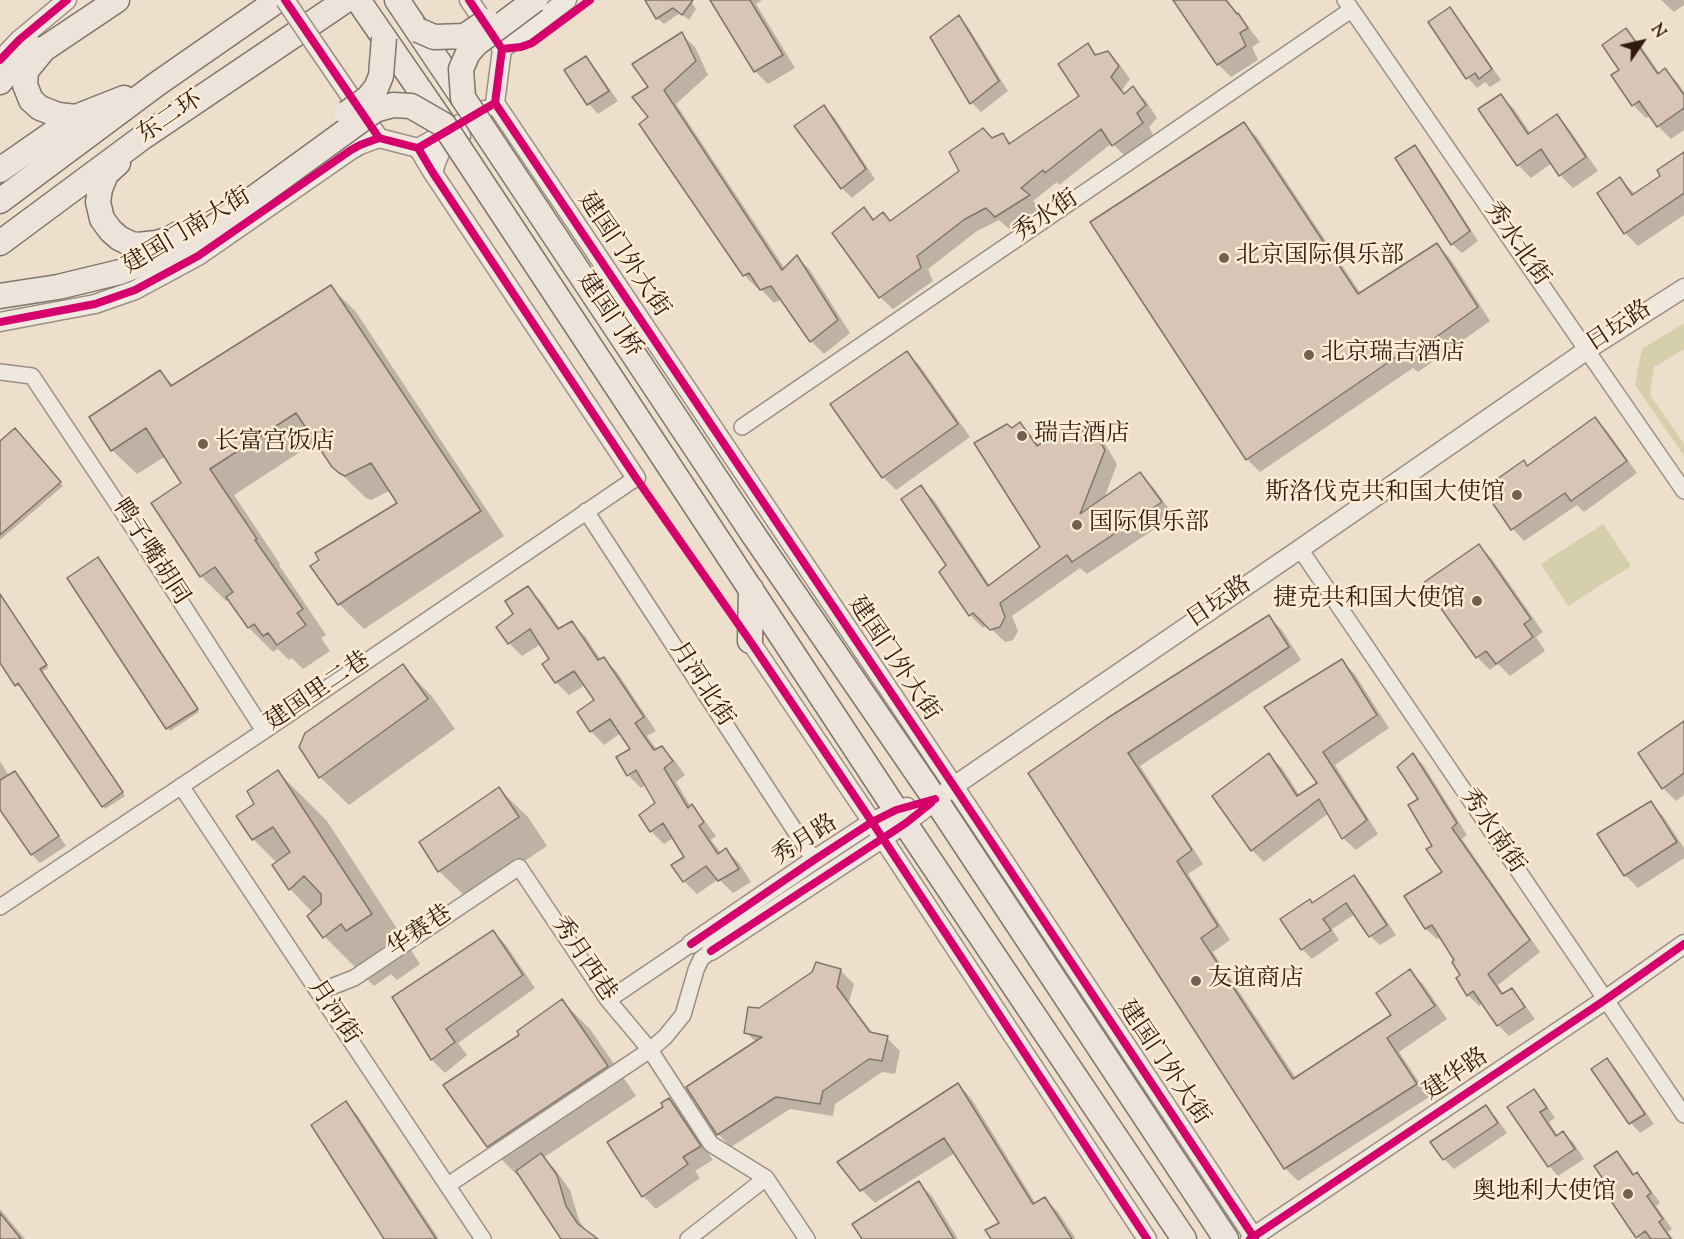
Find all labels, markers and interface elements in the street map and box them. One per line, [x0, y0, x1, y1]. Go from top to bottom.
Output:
north arrow [1612, 12, 1672, 72]
text: N [1644, 20, 1670, 43]
street label: 东二环 [133, 87, 209, 151]
street label: 建国门南大街 [119, 184, 257, 282]
street label: 秀水街 [1009, 186, 1085, 250]
street label: 建国门外大街 [570, 188, 674, 324]
street label: 秀水北街 [1476, 197, 1554, 293]
place label: 北京国际俱乐部 [1236, 244, 1404, 272]
marker: 北京国际俱乐部 [1217, 251, 1231, 265]
street label: 建国门桥 [569, 268, 647, 364]
street label: 日坛路 [1582, 296, 1658, 360]
place label: 北京瑞吉酒店 [1321, 341, 1465, 369]
marker: 北京瑞吉酒店 [1302, 348, 1316, 362]
place label: 瑞吉酒店 [1034, 422, 1130, 450]
marker: 瑞吉酒店 [1015, 429, 1029, 443]
place label: 长富宫饭店 [215, 430, 335, 458]
marker: 长富宫饭店 [196, 437, 210, 451]
place label: 斯洛伐克共和国大使馆 [1265, 481, 1505, 509]
marker: 斯洛伐克共和国大使馆 [1510, 488, 1524, 502]
street label: 鸭子嘴胡同 [104, 495, 194, 611]
place label: 国际俱乐部 [1089, 511, 1209, 539]
marker: 国际俱乐部 [1070, 518, 1084, 532]
street label: 日坛路 [1182, 572, 1258, 636]
place label: 捷克共和国大使馆 [1273, 587, 1465, 615]
street label: 建国门外大街 [840, 592, 944, 728]
marker: 捷克共和国大使馆 [1470, 594, 1484, 608]
street label: 月河北街 [662, 637, 738, 733]
street label: 建国里二巷 [261, 648, 377, 738]
street label: 秀水南街 [1452, 784, 1530, 880]
street label: 秀月路 [768, 810, 844, 874]
street label: 华赛巷 [383, 901, 459, 965]
street label: 秀月西巷 [543, 912, 621, 1008]
place label: 友谊商店 [1208, 967, 1304, 995]
marker: 友谊商店 [1189, 974, 1203, 988]
street label: 月河街 [300, 975, 364, 1051]
street label: 建国门外大街 [1110, 996, 1214, 1132]
street label: 建华路 [1419, 1044, 1495, 1108]
place label: 奥地利大使馆 [1472, 1180, 1616, 1208]
marker: 奥地利大使馆 [1621, 1187, 1635, 1201]

